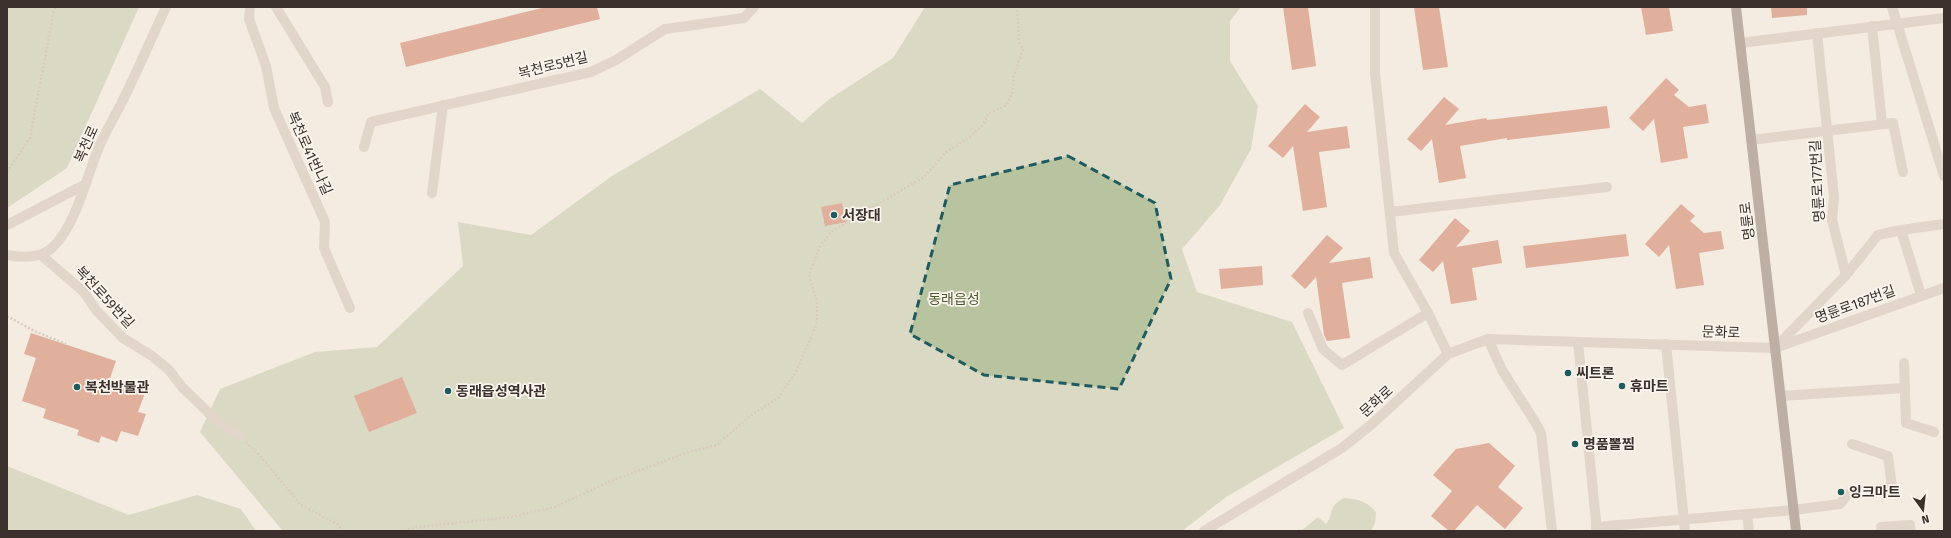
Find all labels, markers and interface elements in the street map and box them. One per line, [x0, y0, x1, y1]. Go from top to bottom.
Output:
street label: 복천로5번길 [516, 49, 590, 82]
street label: 복천로41번나길 [283, 109, 336, 198]
street label: 복천로 [71, 123, 102, 165]
street label: 명륜로177번길 [1807, 139, 1828, 223]
street label: 명륜로 [1737, 201, 1758, 241]
place label: 서장대 [842, 207, 881, 224]
marker: 서장대 [829, 210, 839, 220]
street label: 복천로59번길 [72, 263, 138, 332]
street label: 명륜로187번길 [1813, 282, 1898, 327]
park label: 동래읍성 [928, 291, 980, 308]
street label: 문화로 [1701, 323, 1741, 342]
place label: 씨트론 [1576, 365, 1615, 382]
marker: 씨트론 [1563, 368, 1573, 378]
place label: 휴마트 [1630, 378, 1669, 395]
place label: 복천박물관 [85, 379, 150, 396]
marker: 휴마트 [1617, 381, 1627, 391]
marker: 복천박물관 [72, 382, 82, 392]
street label: 문화로 [1356, 382, 1396, 421]
place label: 동래읍성역사관 [456, 383, 546, 400]
marker: 동래읍성역사관 [443, 386, 453, 396]
place label: 명품뽈찜 [1583, 436, 1635, 453]
marker: 명품뽈찜 [1570, 439, 1580, 449]
place label: 잉크마트 [1849, 484, 1901, 501]
marker: 잉크마트 [1836, 487, 1846, 497]
north arrow [1903, 490, 1943, 530]
text: N [1920, 512, 1931, 526]

